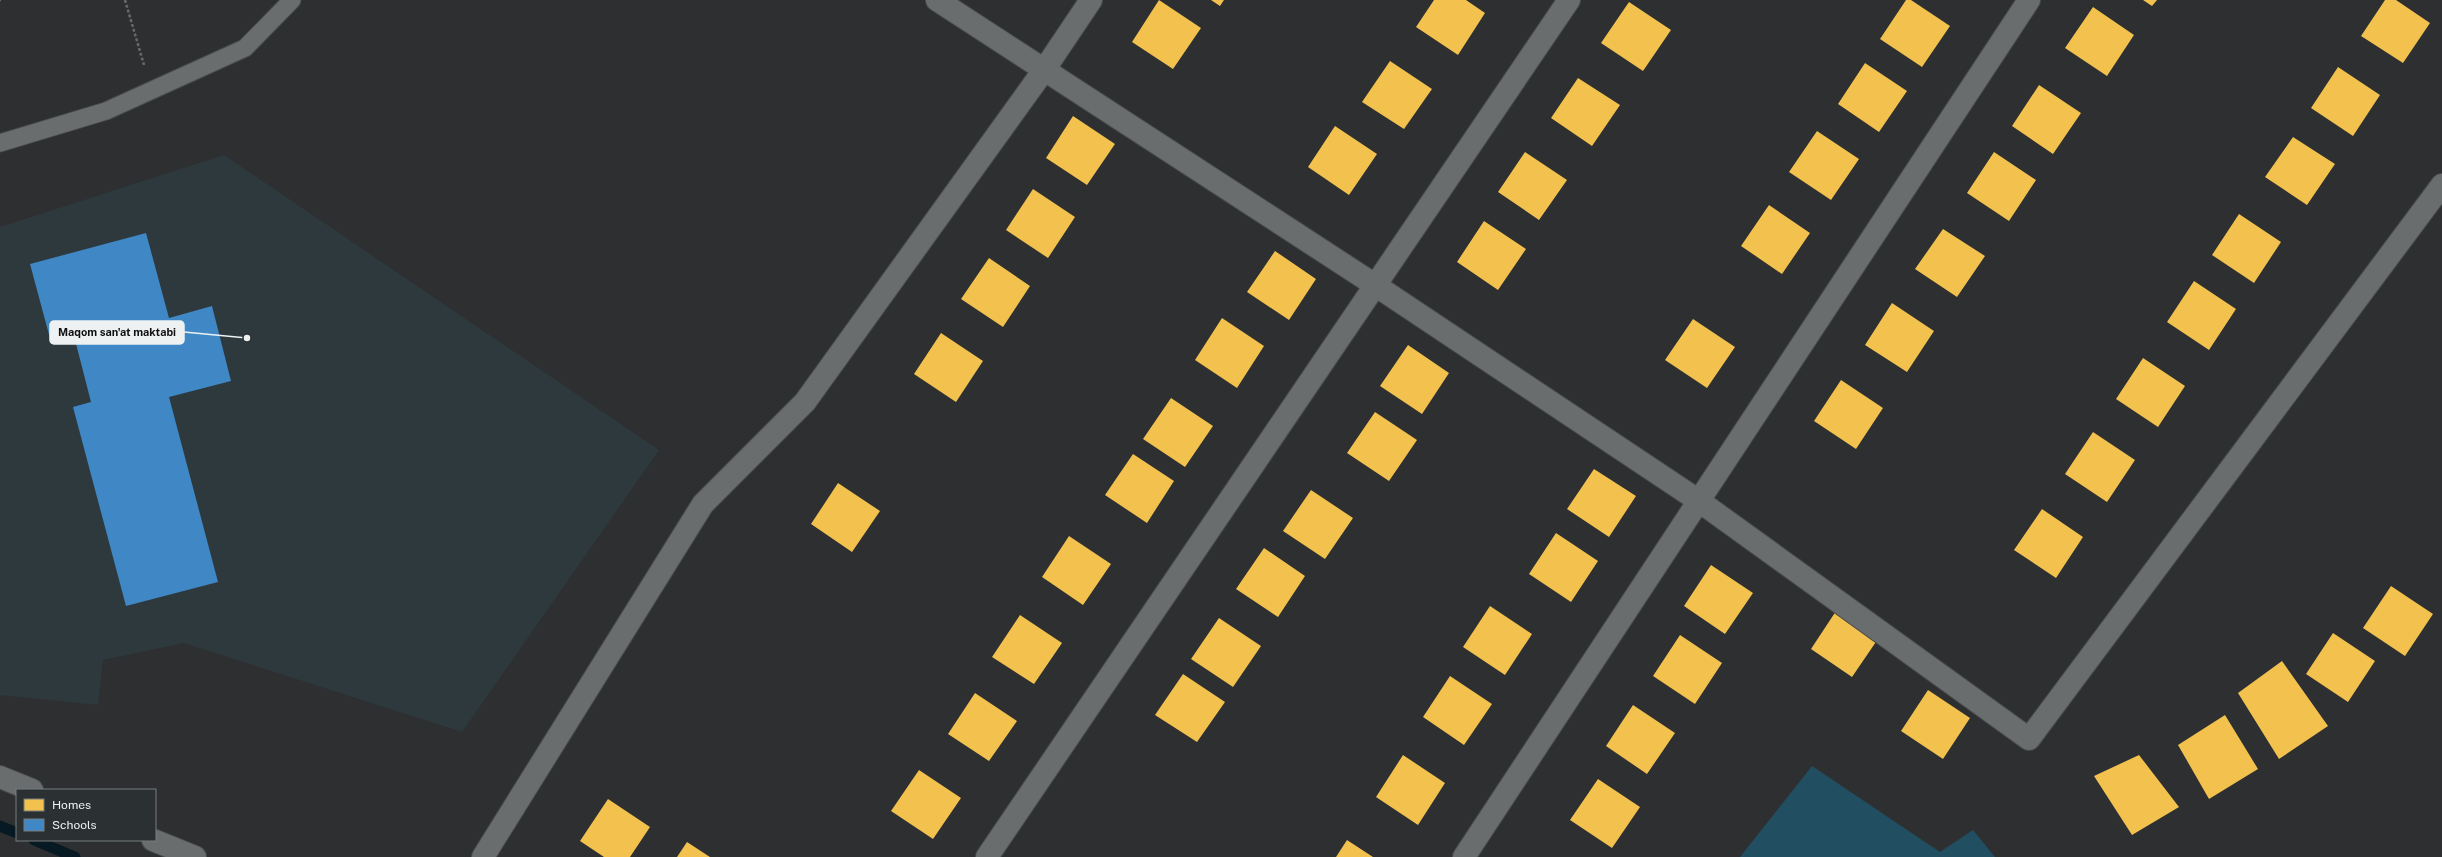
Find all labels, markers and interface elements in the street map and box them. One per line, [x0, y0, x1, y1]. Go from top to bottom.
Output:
callout: Maqom san'at maktabi [50, 321, 184, 344]
text: Maqom san'at maktabi [58, 326, 176, 338]
legend [16, 789, 156, 841]
text: Homes [52, 798, 91, 812]
text: Schools [52, 818, 97, 832]

